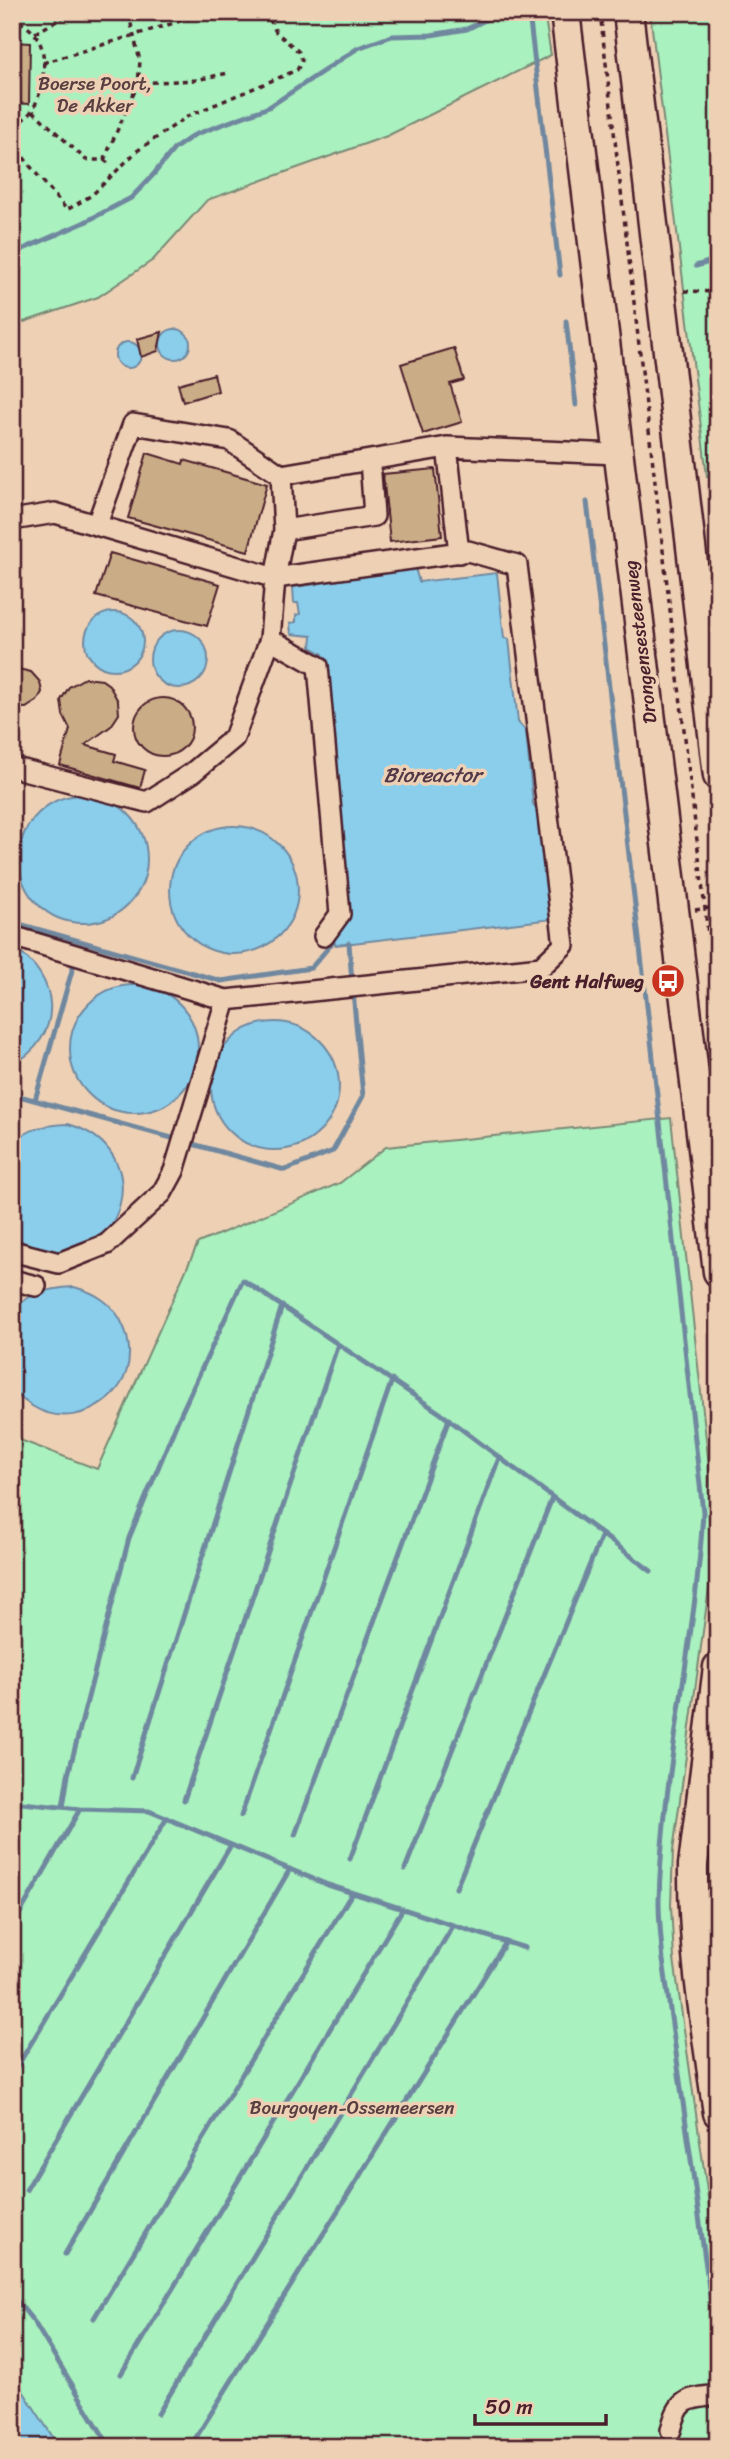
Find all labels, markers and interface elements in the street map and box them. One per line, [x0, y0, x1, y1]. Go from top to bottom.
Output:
park label: Boerse Poort, De Akker [38, 67, 152, 122]
street label: Drongensesteenweg [614, 558, 666, 726]
water label: Bioreactor [383, 756, 485, 794]
bus stop icon: Gent Halfweg [649, 962, 687, 1000]
place label: Gent Halfweg [529, 965, 644, 998]
park label: Bourgoyen-Ossemeersen [250, 2091, 454, 2124]
scale bar [475, 2382, 606, 2426]
text: 50 m [485, 2388, 533, 2426]

